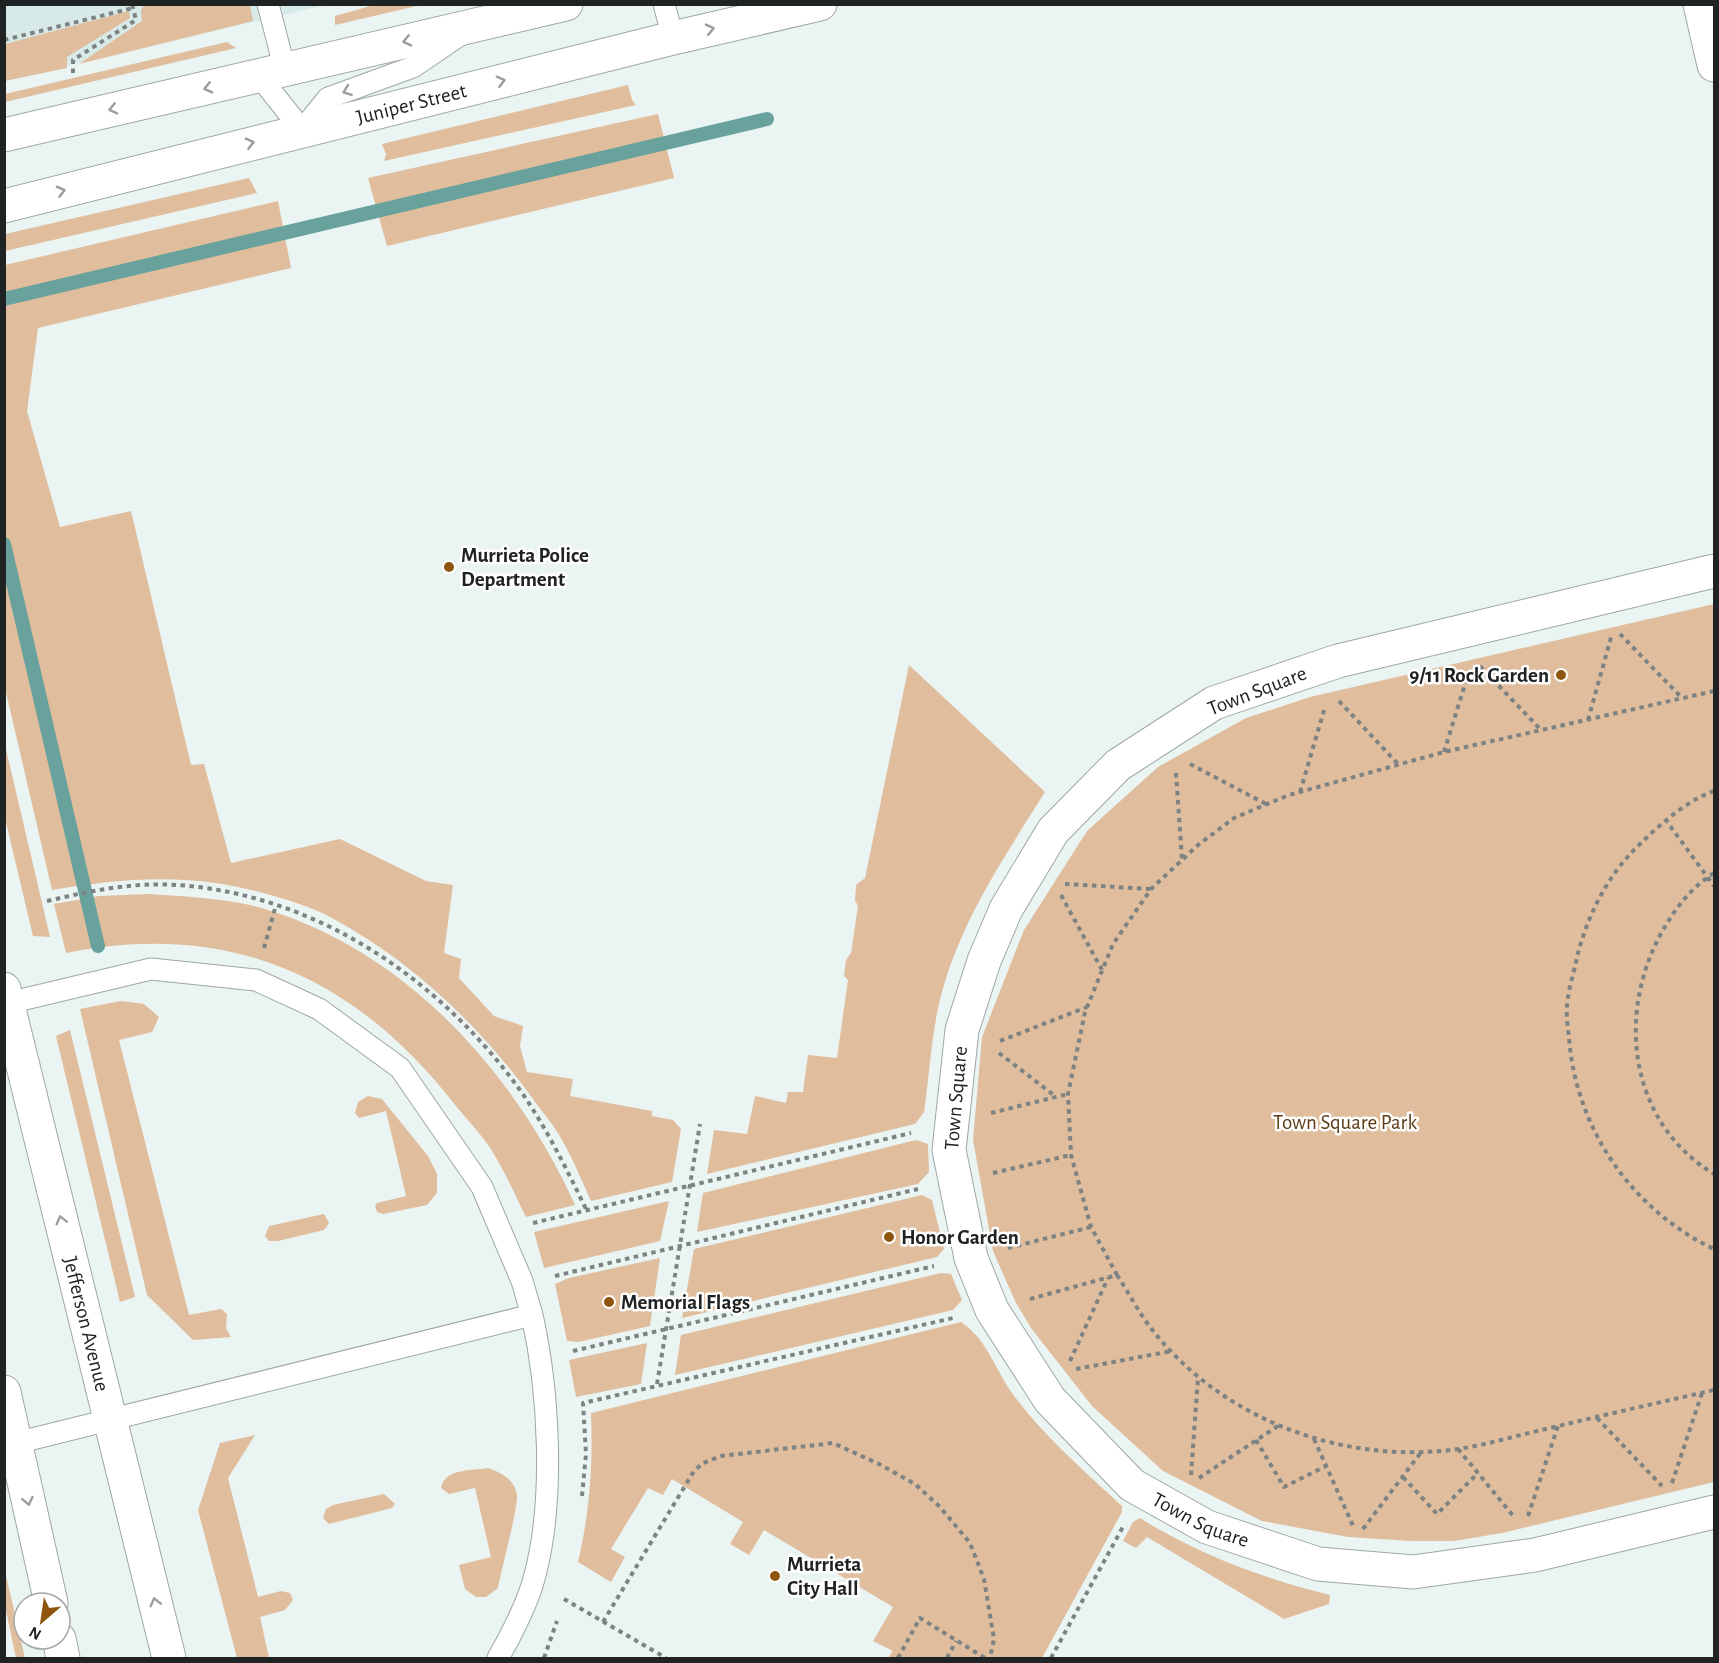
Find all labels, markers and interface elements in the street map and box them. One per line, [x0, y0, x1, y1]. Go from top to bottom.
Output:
one-way arrow [705, 24, 715, 37]
one-way arrow [402, 34, 412, 47]
one-way arrow [495, 75, 505, 88]
one-way arrow [203, 80, 213, 93]
street label: Juniper Street [354, 80, 469, 128]
one-way arrow [342, 84, 353, 97]
one-way arrow [108, 102, 118, 115]
one-way arrow [245, 138, 255, 151]
one-way arrow [56, 186, 66, 199]
place label: Murrieta Police Department [461, 545, 589, 590]
marker: Murrieta Police Department [442, 560, 456, 574]
street label: Town Square [1205, 663, 1309, 719]
place label: 9/11 Rock Garden [1409, 665, 1549, 686]
marker: 9/11 Rock Garden [1554, 668, 1568, 682]
street label: Town Square [941, 1045, 971, 1151]
park label: Town Square Park [1273, 1112, 1417, 1133]
one-way arrow [55, 1215, 68, 1225]
place label: Honor Garden [901, 1227, 1019, 1248]
marker: Honor Garden [882, 1230, 896, 1244]
street label: Jefferson Avenue [60, 1254, 113, 1394]
place label: Memorial Flags [621, 1292, 750, 1313]
marker: Memorial Flags [602, 1295, 616, 1309]
street label: Town Square [1149, 1488, 1252, 1551]
one-way arrow [21, 1495, 34, 1505]
place label: Murrieta City Hall [787, 1554, 861, 1599]
marker: Murrieta City Hall [768, 1569, 782, 1583]
north arrow [12, 1591, 72, 1651]
one-way arrow [150, 1597, 163, 1607]
text: N [26, 1624, 44, 1643]

